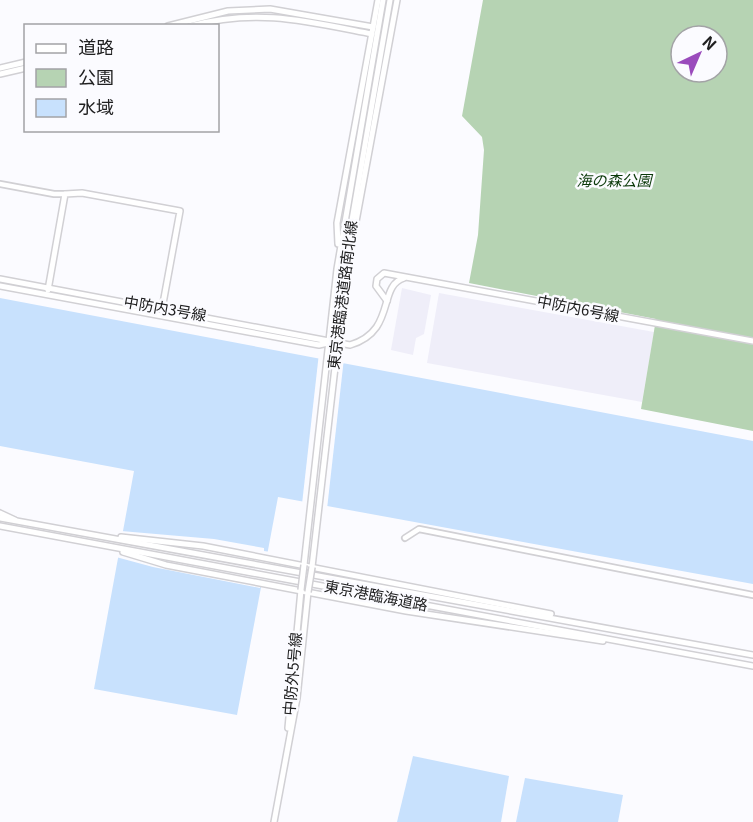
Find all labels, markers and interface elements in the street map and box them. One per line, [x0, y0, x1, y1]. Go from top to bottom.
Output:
legend [24, 24, 219, 132]
north arrow [669, 24, 729, 84]
text: N [697, 30, 723, 55]
text: 道路 [78, 33, 114, 59]
text: 公園 [78, 63, 114, 89]
text: 水域 [78, 93, 114, 119]
park label: 海の森公園 [576, 169, 653, 190]
street label: 東京港臨港道路南北線 [322, 219, 361, 371]
street label: 中防内6号線 [535, 289, 621, 326]
street label: 中防内3号線 [122, 290, 208, 325]
street label: 東京港臨海道路 [323, 574, 430, 615]
street label: 中防外5号線 [277, 631, 306, 716]

